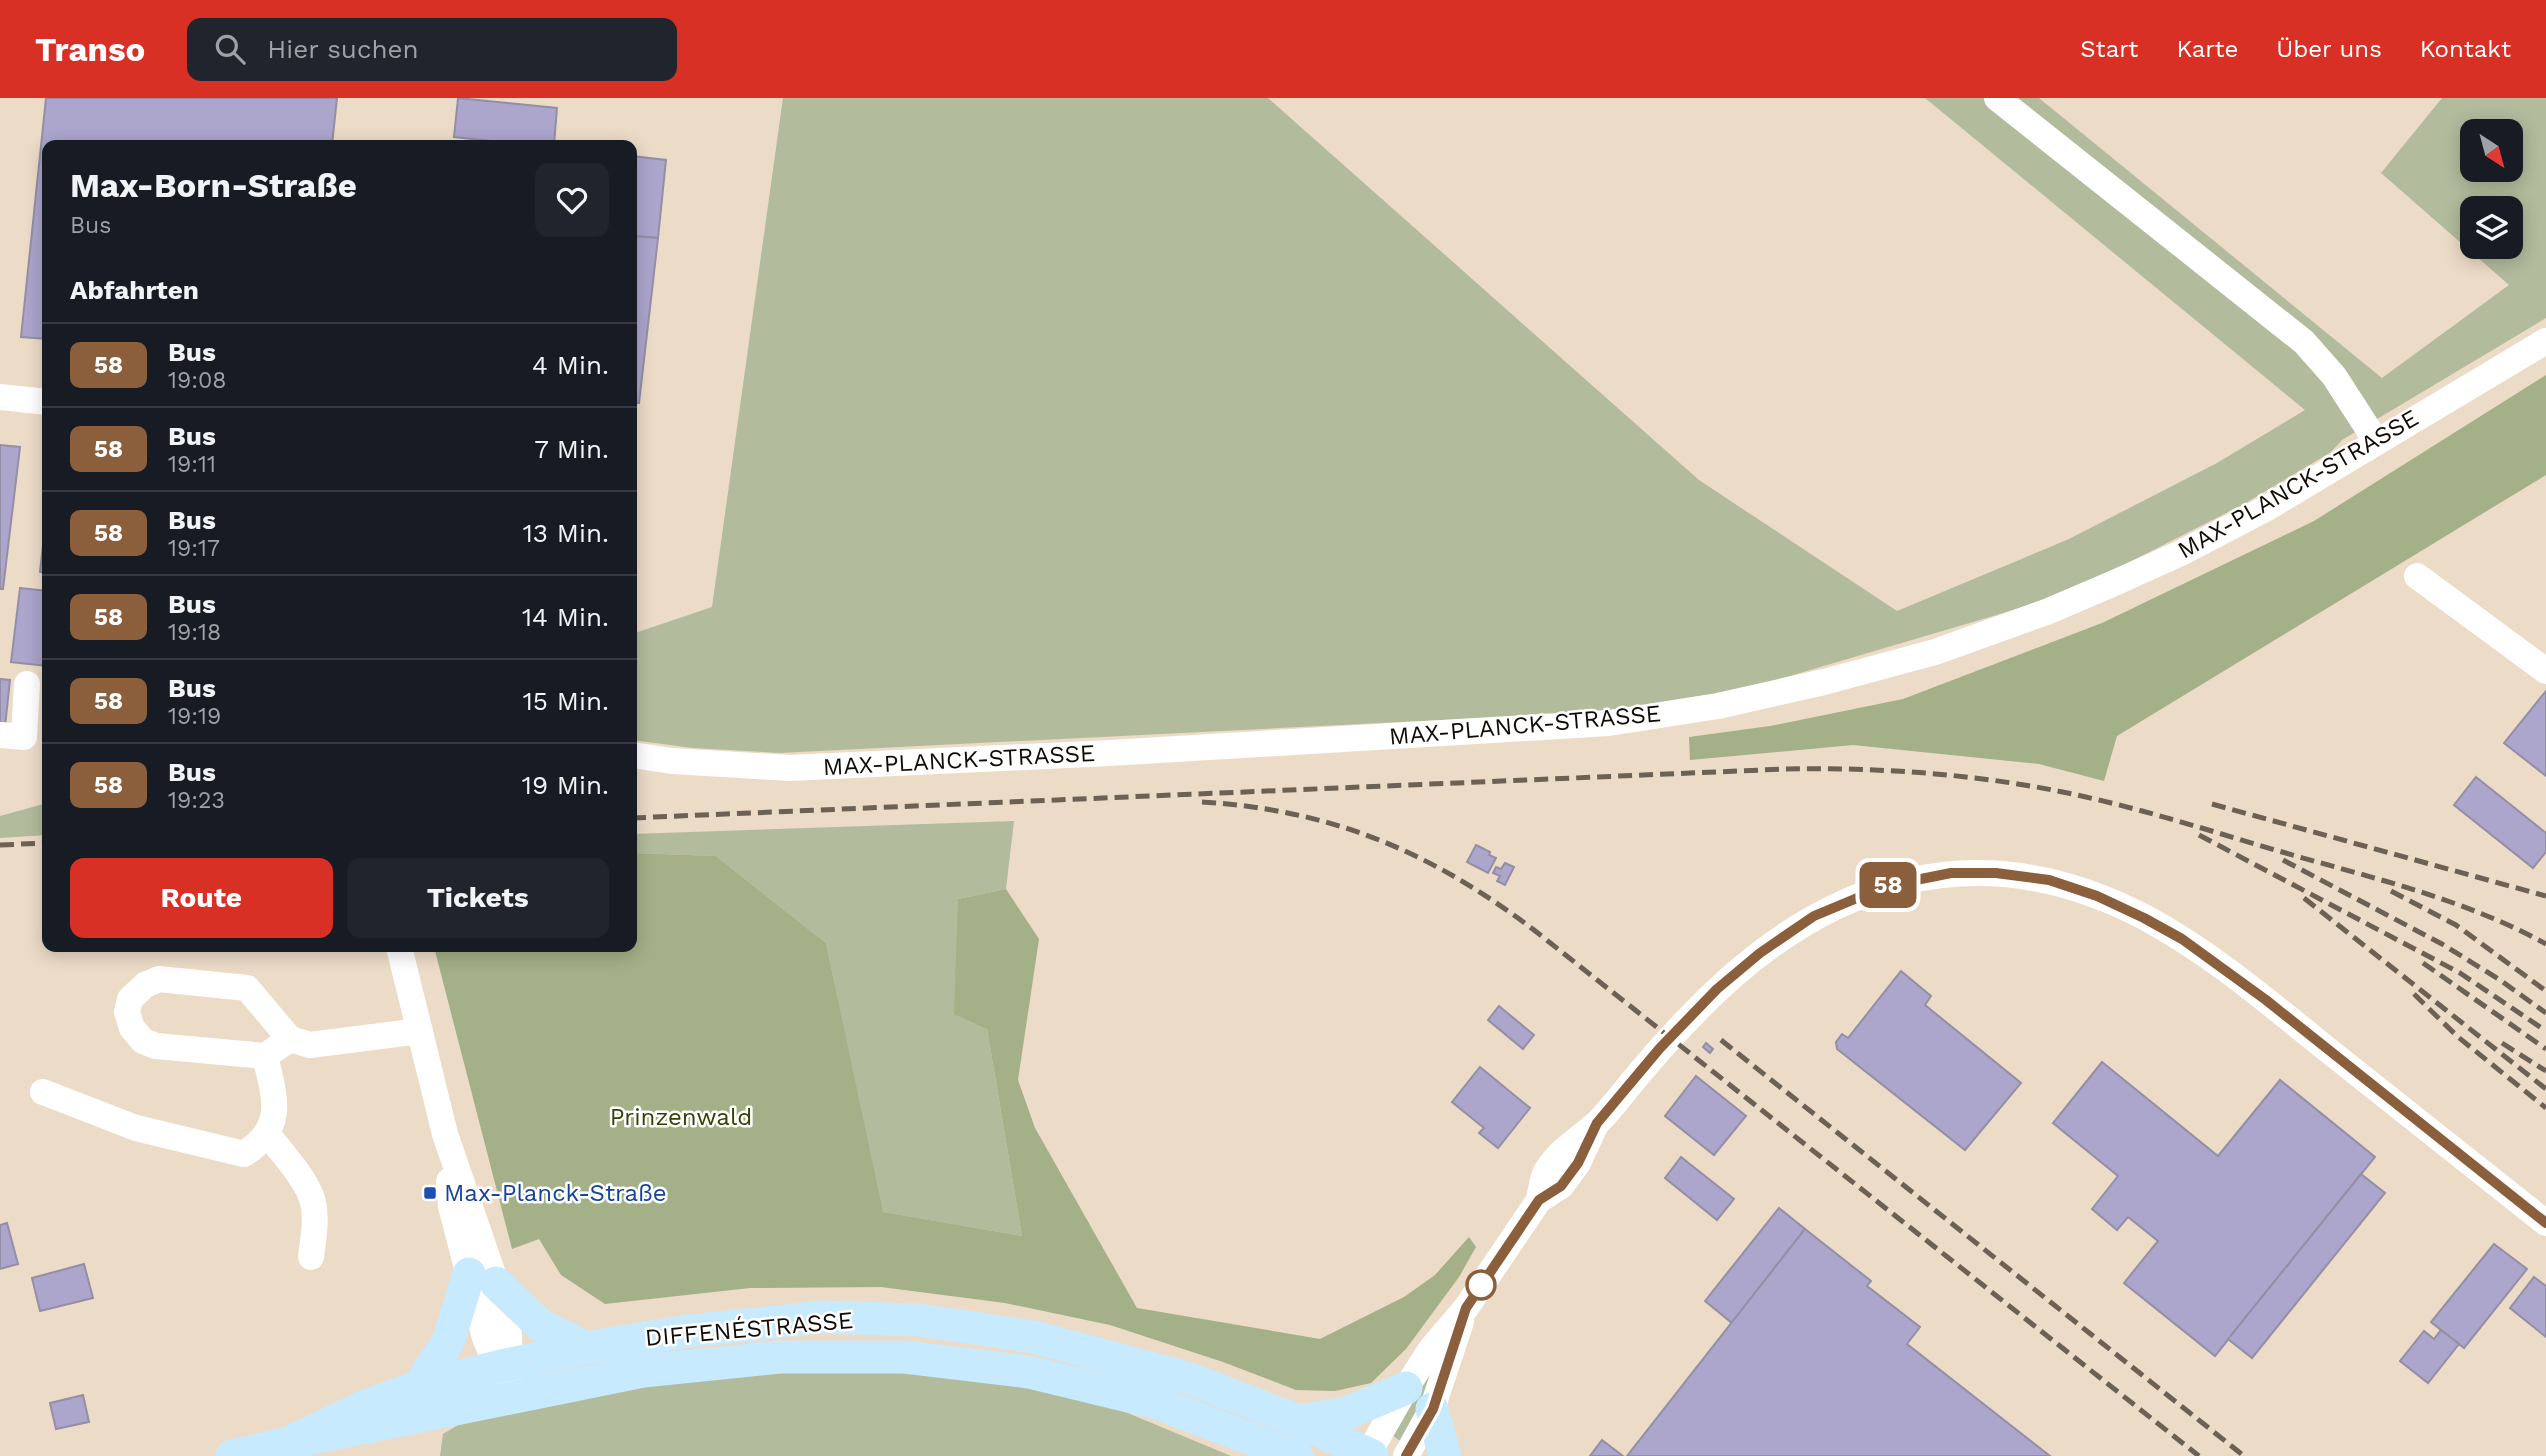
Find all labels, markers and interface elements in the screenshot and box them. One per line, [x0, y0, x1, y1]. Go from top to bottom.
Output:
search box [187, 18, 677, 81]
text: Transo [35, 30, 145, 69]
icon: search [211, 30, 249, 68]
text: Hier suchen [267, 34, 419, 64]
text: Start [2080, 35, 2138, 63]
text: Karte [2176, 35, 2238, 63]
text: Über uns [2276, 35, 2382, 63]
text: Kontakt [2420, 35, 2511, 63]
north arrow [2460, 119, 2524, 182]
map controls [2460, 119, 2523, 259]
button: heart [535, 163, 609, 237]
text: Max-Born-Straße [70, 166, 357, 205]
button: layers [2460, 196, 2523, 259]
text: Bus [70, 212, 111, 239]
text: Abfahrten [70, 275, 199, 305]
text: Bus [168, 337, 216, 367]
text: 4 Min. [532, 350, 609, 380]
text: 58 [94, 351, 123, 379]
text: 19:08 [168, 367, 226, 394]
street label: MAX-PLANCK-STRASSE [2173, 404, 2423, 564]
text: Bus [168, 421, 216, 451]
text: 7 Min. [534, 434, 609, 464]
text: 58 [94, 435, 123, 463]
text: 19:11 [168, 451, 216, 478]
text: Bus [168, 505, 216, 535]
text: 13 Min. [523, 518, 609, 548]
text: 58 [94, 519, 123, 547]
text: 19:17 [168, 535, 220, 562]
text: Bus [168, 589, 216, 619]
text: 14 Min. [522, 602, 609, 632]
text: 58 [94, 603, 123, 631]
text: 19:18 [168, 619, 221, 646]
text: Bus [168, 673, 216, 703]
text: 15 Min. [523, 686, 609, 716]
text: 58 [94, 687, 123, 715]
street label: MAX-PLANCK-STRASSE [1388, 699, 1662, 751]
text: 19:19 [168, 703, 221, 730]
street label: MAX-PLANCK-STRASSE [822, 739, 1096, 781]
text: Bus [168, 757, 216, 787]
text: 19 Min. [522, 770, 609, 800]
text: 58 [94, 771, 123, 799]
text: 19:23 [168, 787, 225, 814]
button: Route [70, 858, 333, 938]
button: Tickets [347, 858, 609, 938]
line badge: 58 [1856, 862, 1920, 908]
text: 58 [1873, 871, 1903, 899]
park label: Prinzenwald [610, 1103, 752, 1131]
place label: Max-Planck-Straße [444, 1179, 667, 1207]
marker: Max-Planck-Straße [422, 1185, 438, 1201]
unlabelled marker [1466, 1270, 1496, 1300]
street label: DIFFENÉSTRASSE [644, 1306, 854, 1352]

